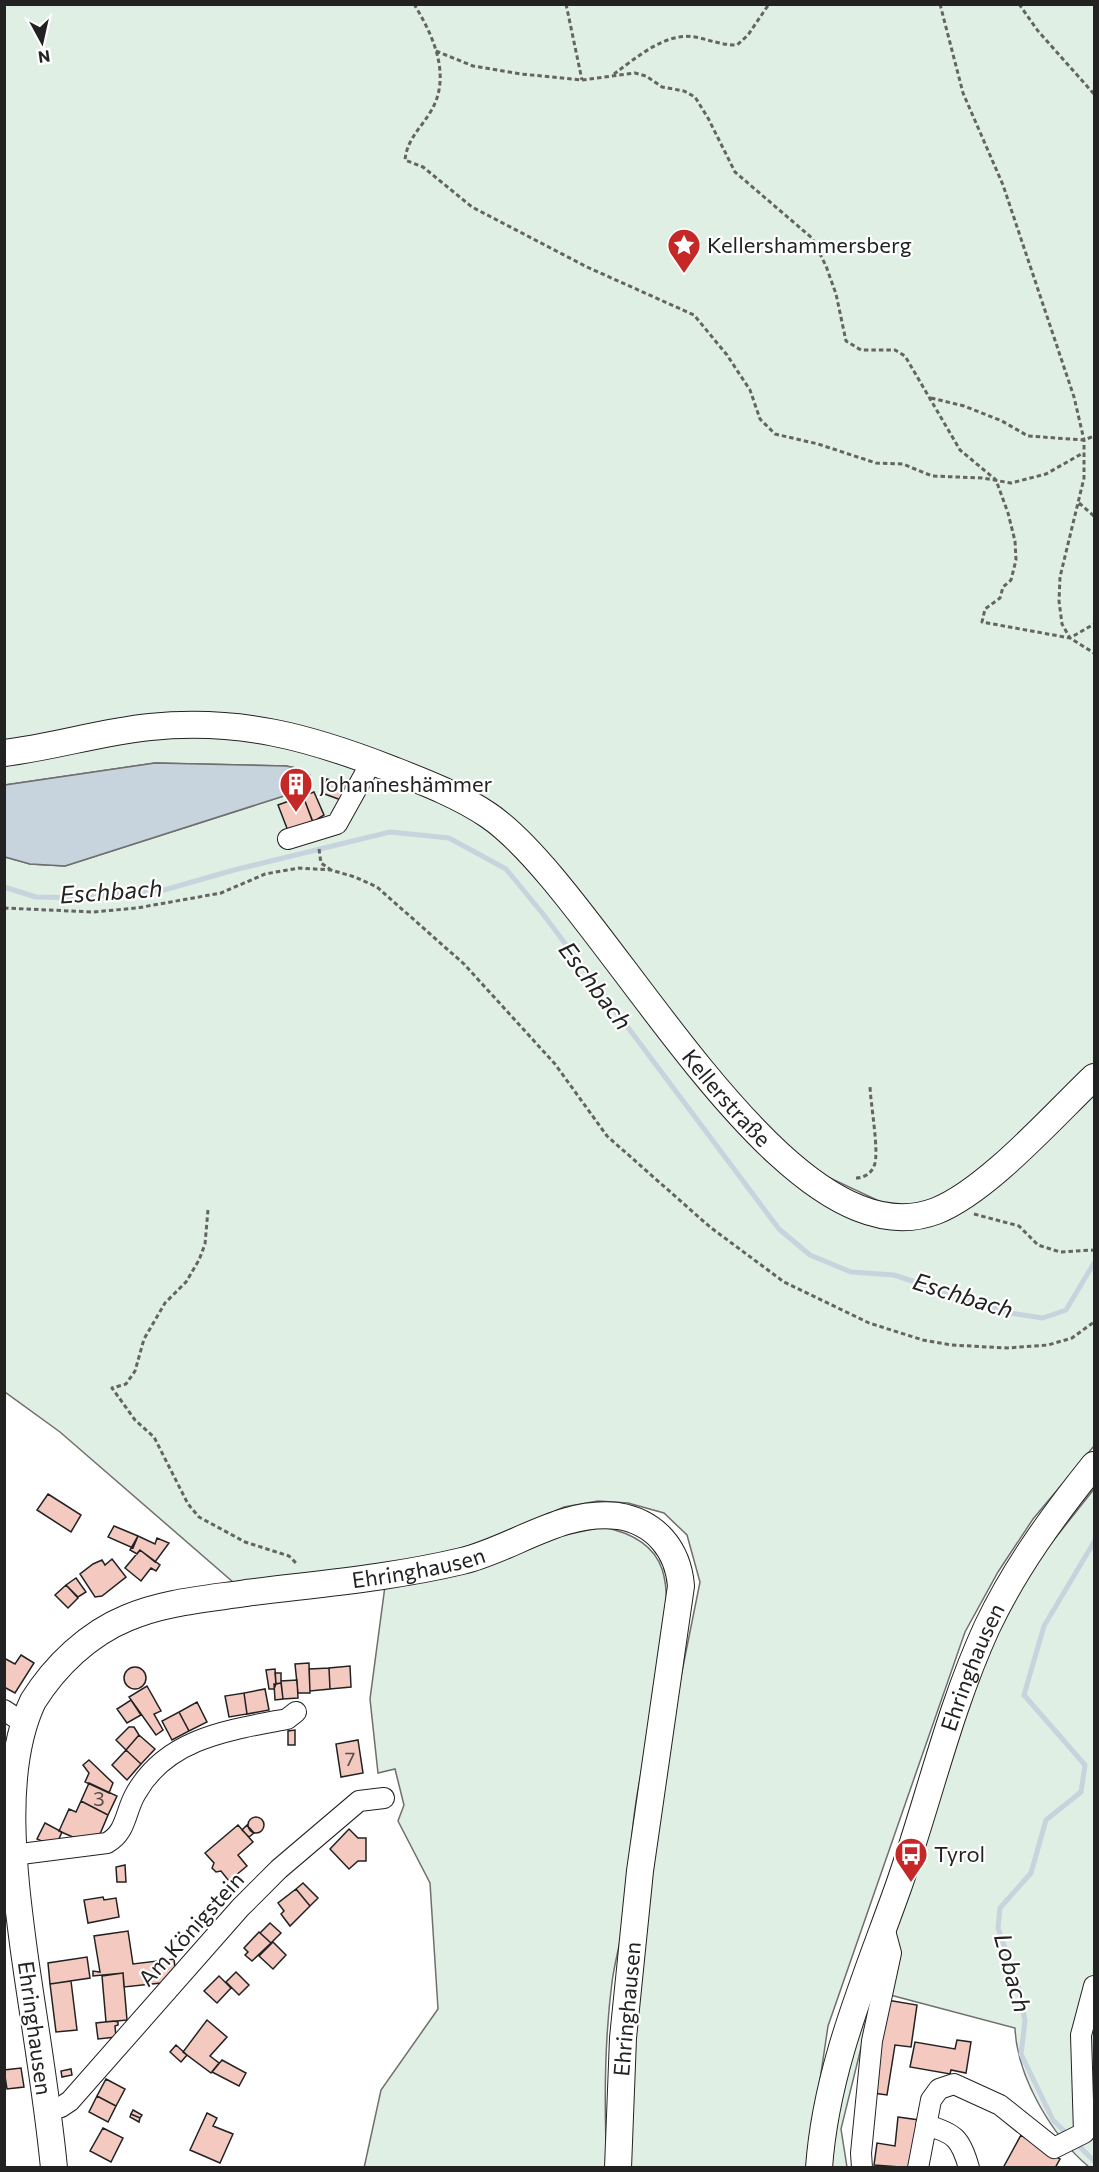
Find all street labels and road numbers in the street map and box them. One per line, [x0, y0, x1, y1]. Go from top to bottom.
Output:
street label: Kellerstraße [677, 1043, 777, 1152]
street label: Ehringhausen [350, 1541, 489, 1593]
street label: Ehringhausen [934, 1598, 1010, 1734]
street label: Am Königstein [132, 1866, 249, 1991]
street label: Ehringhausen [607, 1940, 646, 2078]
street label: Ehringhausen [13, 1959, 58, 2097]

